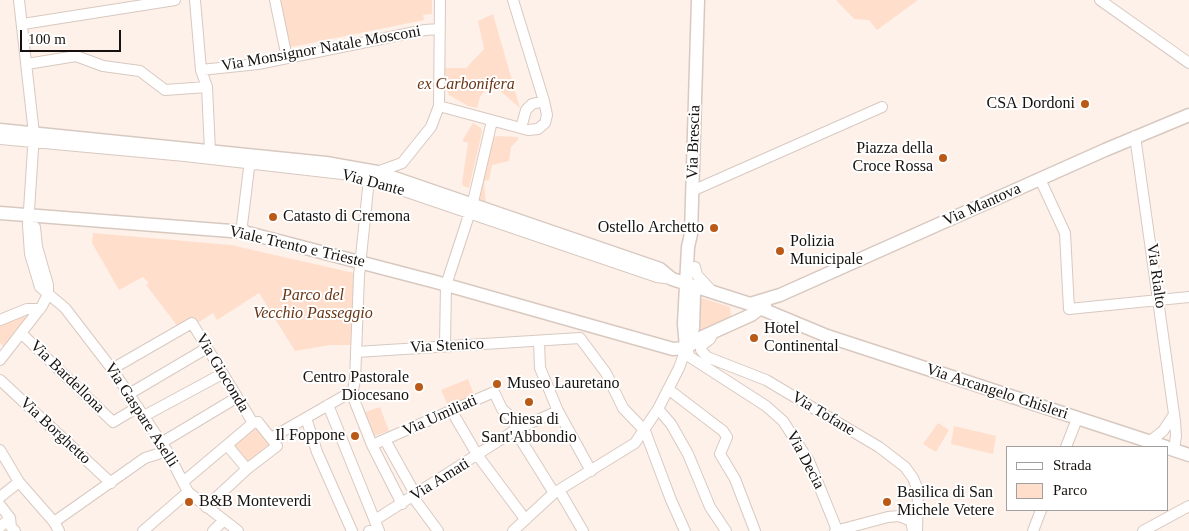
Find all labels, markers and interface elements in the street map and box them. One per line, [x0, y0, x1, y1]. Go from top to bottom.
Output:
scale bar [22, 20, 124, 52]
street label: Via Monsignor Natale Mosconi [220, 22, 422, 76]
text: 100 m [28, 31, 66, 47]
park label: ex Carbonifera [417, 75, 515, 95]
place label: CSA Dordoni [987, 94, 1075, 114]
marker: CSA Dordoni [1079, 98, 1091, 110]
street label: Via Brescia [683, 105, 705, 179]
place label: Piazza della Croce Rossa [853, 139, 933, 177]
marker: Piazza della Croce Rossa [937, 152, 949, 164]
street label: Via Dante [339, 165, 407, 201]
street label: Via Mantova [940, 179, 1024, 231]
place label: Catasto di Cremona [283, 207, 410, 227]
marker: Catasto di Cremona [267, 211, 279, 223]
place label: Ostello Archetto [598, 218, 704, 238]
street label: Viale Trento e Trieste [227, 222, 367, 272]
marker: Ostello Archetto [708, 222, 720, 234]
place label: Polizia Municipale [790, 232, 863, 270]
street label: Via Rialto [1142, 242, 1170, 310]
marker: Polizia Municipale [774, 245, 786, 257]
park label: Parco del Vecchio Passeggio [253, 286, 373, 324]
place label: Hotel Continental [764, 319, 839, 357]
street label: Via Gioconda [191, 330, 253, 416]
marker: Hotel Continental [748, 332, 760, 344]
street label: Via Stenico [409, 334, 485, 358]
street label: Via Bardellona [26, 337, 108, 417]
street label: Via Gaspare Aselli [100, 359, 182, 471]
street label: Via Arcangelo Ghisleri [924, 360, 1070, 424]
place label: Centro Pastorale Diocesano [303, 368, 409, 406]
place label: Museo Lauretano [507, 374, 619, 394]
marker: Museo Lauretano [491, 378, 503, 390]
marker: Centro Pastorale Diocesano [413, 381, 425, 393]
street label: Via Tofane [788, 388, 858, 440]
street label: Via Umiliati [400, 391, 480, 441]
street label: Via Borghetto [16, 393, 94, 469]
marker: Chiesa di Sant'Abbondio [523, 396, 535, 408]
place label: Chiesa di Sant'Abbondio [481, 410, 577, 448]
place label: Il Foppone [275, 426, 345, 446]
street label: Via Decia [782, 427, 828, 493]
marker: Il Foppone [349, 430, 361, 442]
legend [1006, 446, 1169, 511]
street label: Via Amati [407, 454, 473, 506]
text: Strada [1053, 457, 1091, 473]
text: Parco [1053, 482, 1087, 498]
place label: Basilica di San Michele Vetere [897, 483, 994, 521]
place label: B&B Monteverdi [199, 492, 311, 512]
marker: B&B Monteverdi [183, 496, 195, 508]
marker: Basilica di San Michele Vetere [881, 496, 893, 508]

